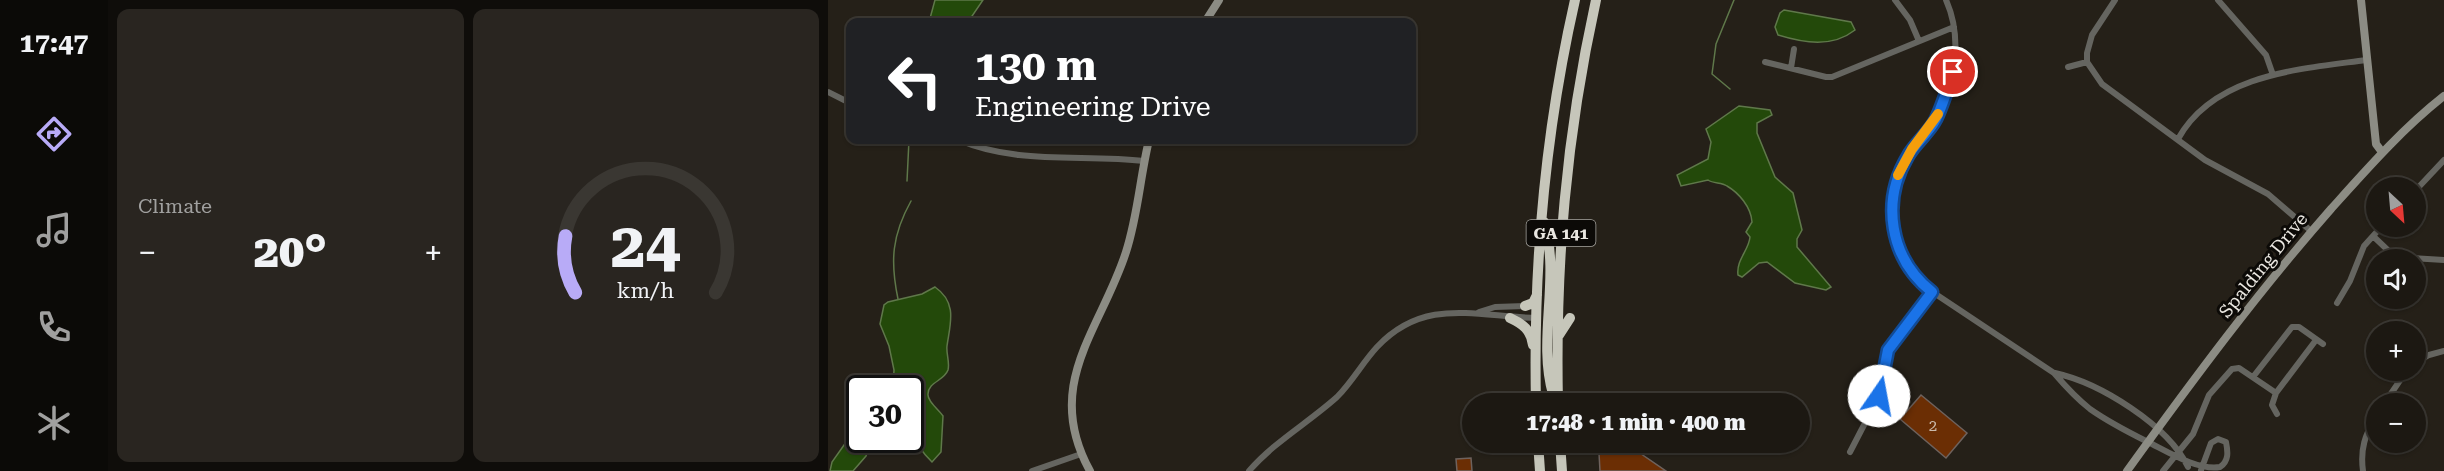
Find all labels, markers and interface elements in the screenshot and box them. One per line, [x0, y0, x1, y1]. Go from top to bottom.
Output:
text: 17:47 [20, 27, 88, 59]
text: 130 m [975, 41, 1097, 90]
icon: left [876, 42, 954, 120]
pin [1927, 46, 1978, 97]
icon: arrive [1936, 55, 1969, 88]
text: Engineering Drive [975, 91, 1211, 123]
icon: directions [33, 113, 75, 155]
north arrow [2366, 177, 2426, 237]
map controls [2366, 177, 2426, 453]
text: Climate [138, 194, 212, 218]
street label: Spalding Drive [2214, 208, 2312, 322]
icon: music [33, 209, 75, 251]
text: 24 [611, 209, 681, 282]
road number: GA 141 [1526, 220, 1596, 246]
text: 20° [254, 225, 327, 278]
text: − [138, 233, 156, 272]
text: + [424, 233, 443, 272]
button: sound [2366, 249, 2426, 309]
text: km/h [617, 278, 675, 303]
icon: phone [33, 306, 75, 348]
button: + [2366, 321, 2426, 381]
position arrow [1847, 364, 1911, 428]
speed limit sign: 30 [846, 375, 924, 453]
button: − [2366, 393, 2426, 453]
icon: climate [33, 402, 75, 444]
text: 17:48 · 1 min · 400 m [1526, 410, 1746, 435]
house number: 2 [1929, 417, 1937, 435]

